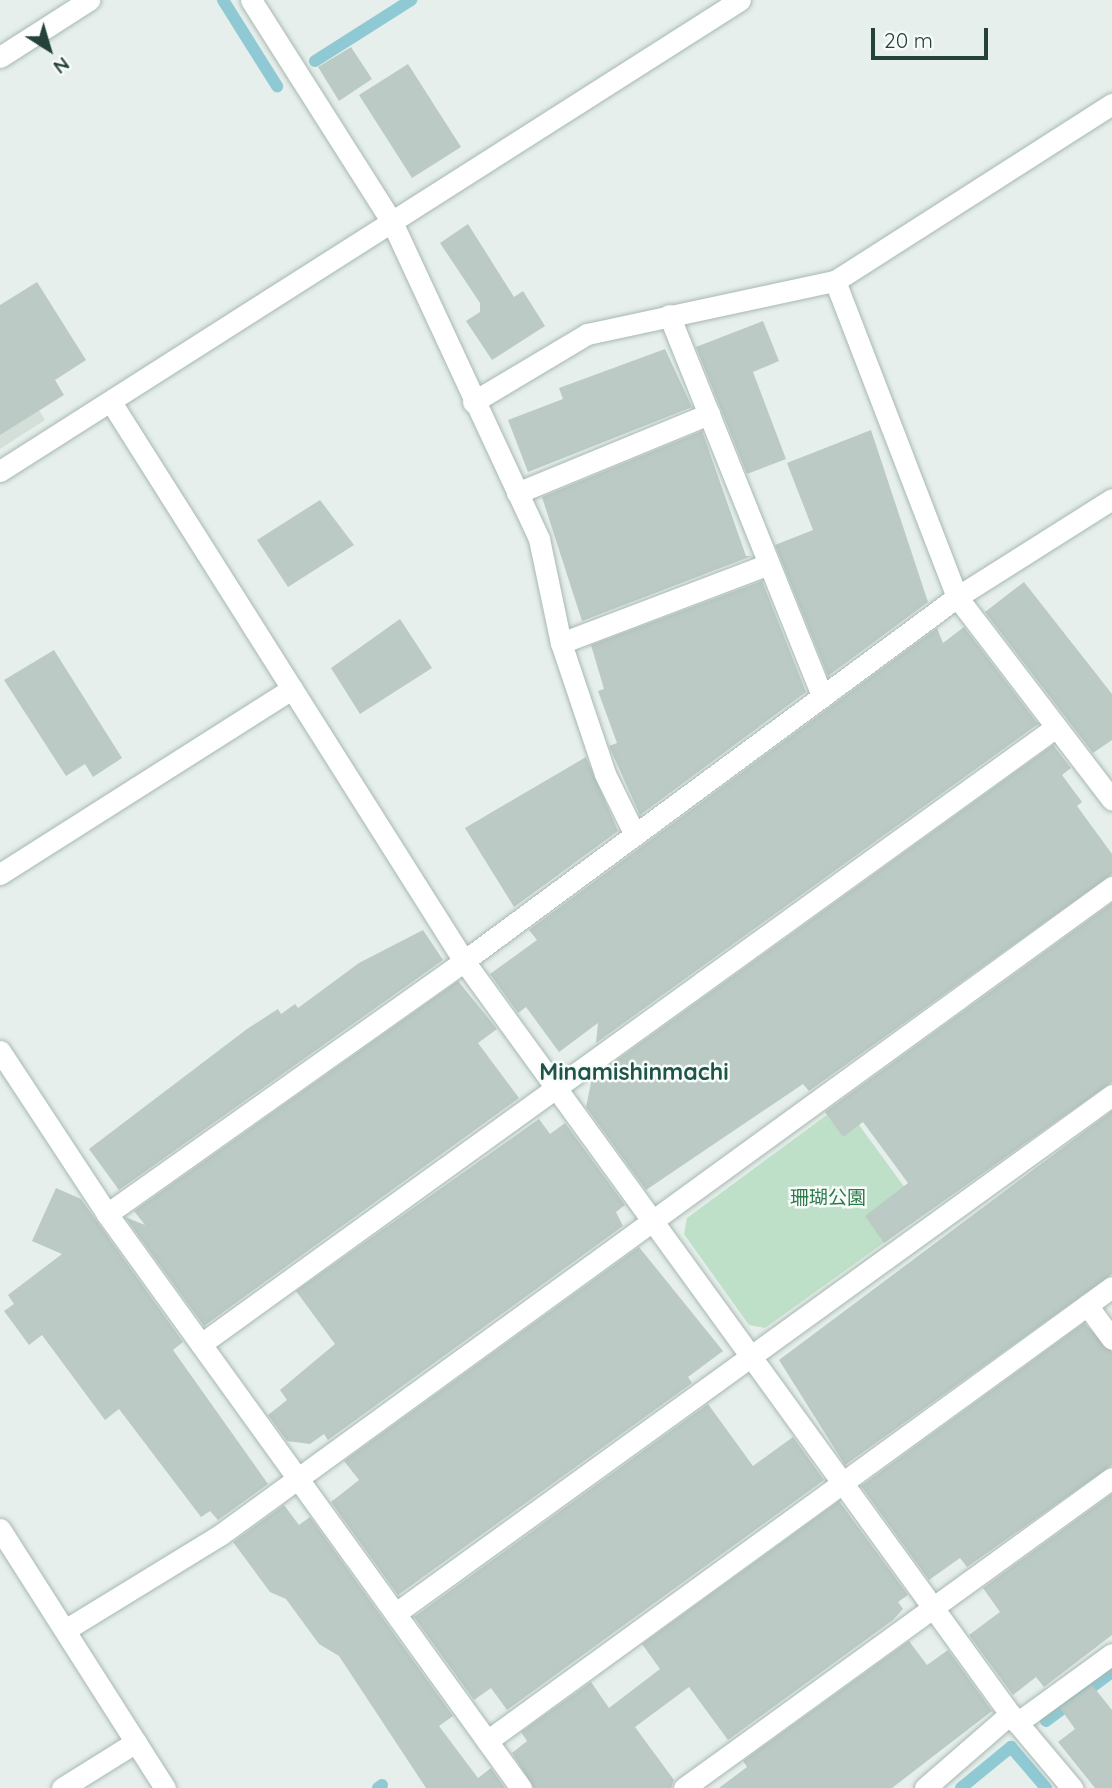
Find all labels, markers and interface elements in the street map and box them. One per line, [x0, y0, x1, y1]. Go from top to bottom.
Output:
north arrow [14, 14, 84, 84]
scale bar [874, 14, 991, 58]
text: 20 m [884, 27, 933, 53]
text: N [49, 52, 74, 80]
district label: Minamishinmachi [539, 1058, 729, 1086]
park label: 珊瑚公園 [790, 1187, 866, 1209]

